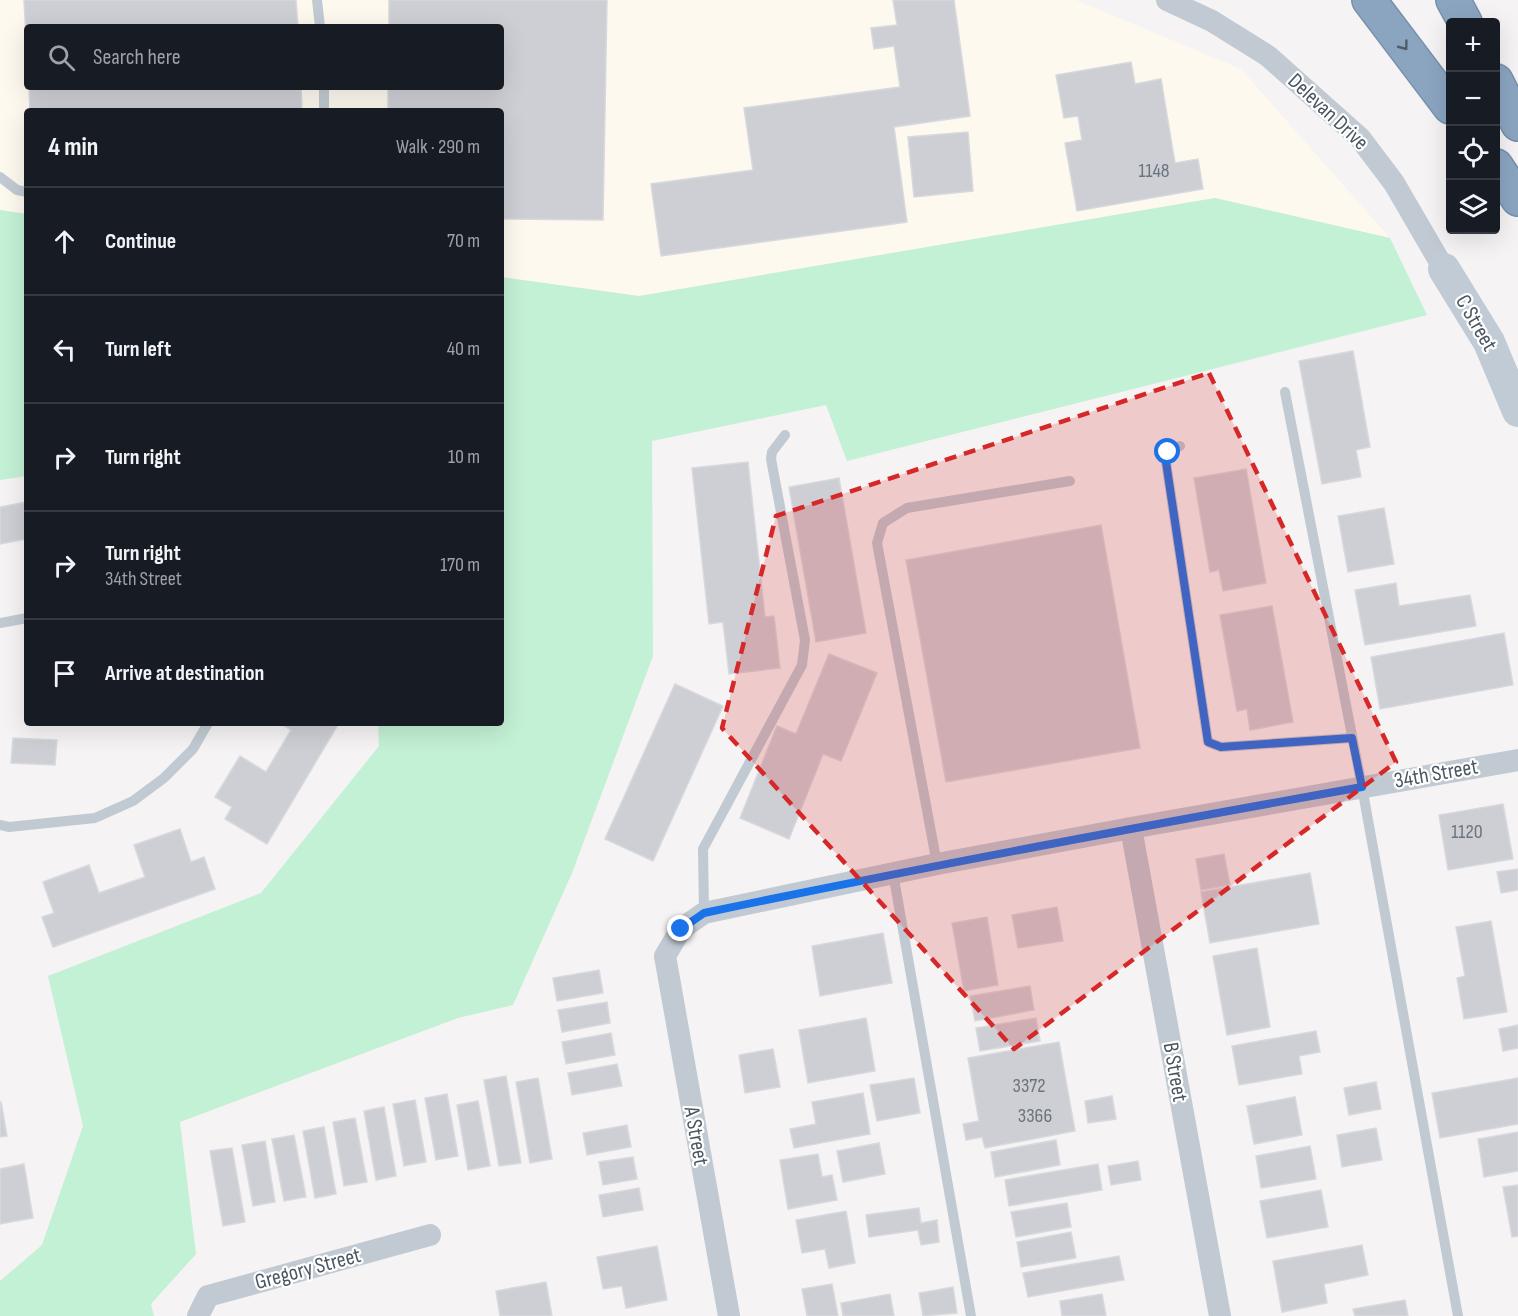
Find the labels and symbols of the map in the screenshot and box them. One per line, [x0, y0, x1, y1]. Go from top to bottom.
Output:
one-way arrow [1397, 40, 1408, 51]
street label: Delevan Drive [1282, 68, 1374, 156]
house number: 1148 [1138, 159, 1170, 183]
street label: C Street [1449, 290, 1503, 356]
route start [1154, 438, 1180, 464]
street label: 34th Street [1392, 753, 1480, 795]
house number: 1120 [1451, 820, 1483, 844]
route end [667, 915, 693, 941]
street label: B Street [1157, 1040, 1194, 1104]
house number: 3372 [1013, 1074, 1046, 1098]
street label: A Street [677, 1103, 714, 1168]
house number: 3366 [1018, 1104, 1052, 1128]
street label: Gregory Street [252, 1242, 364, 1296]

